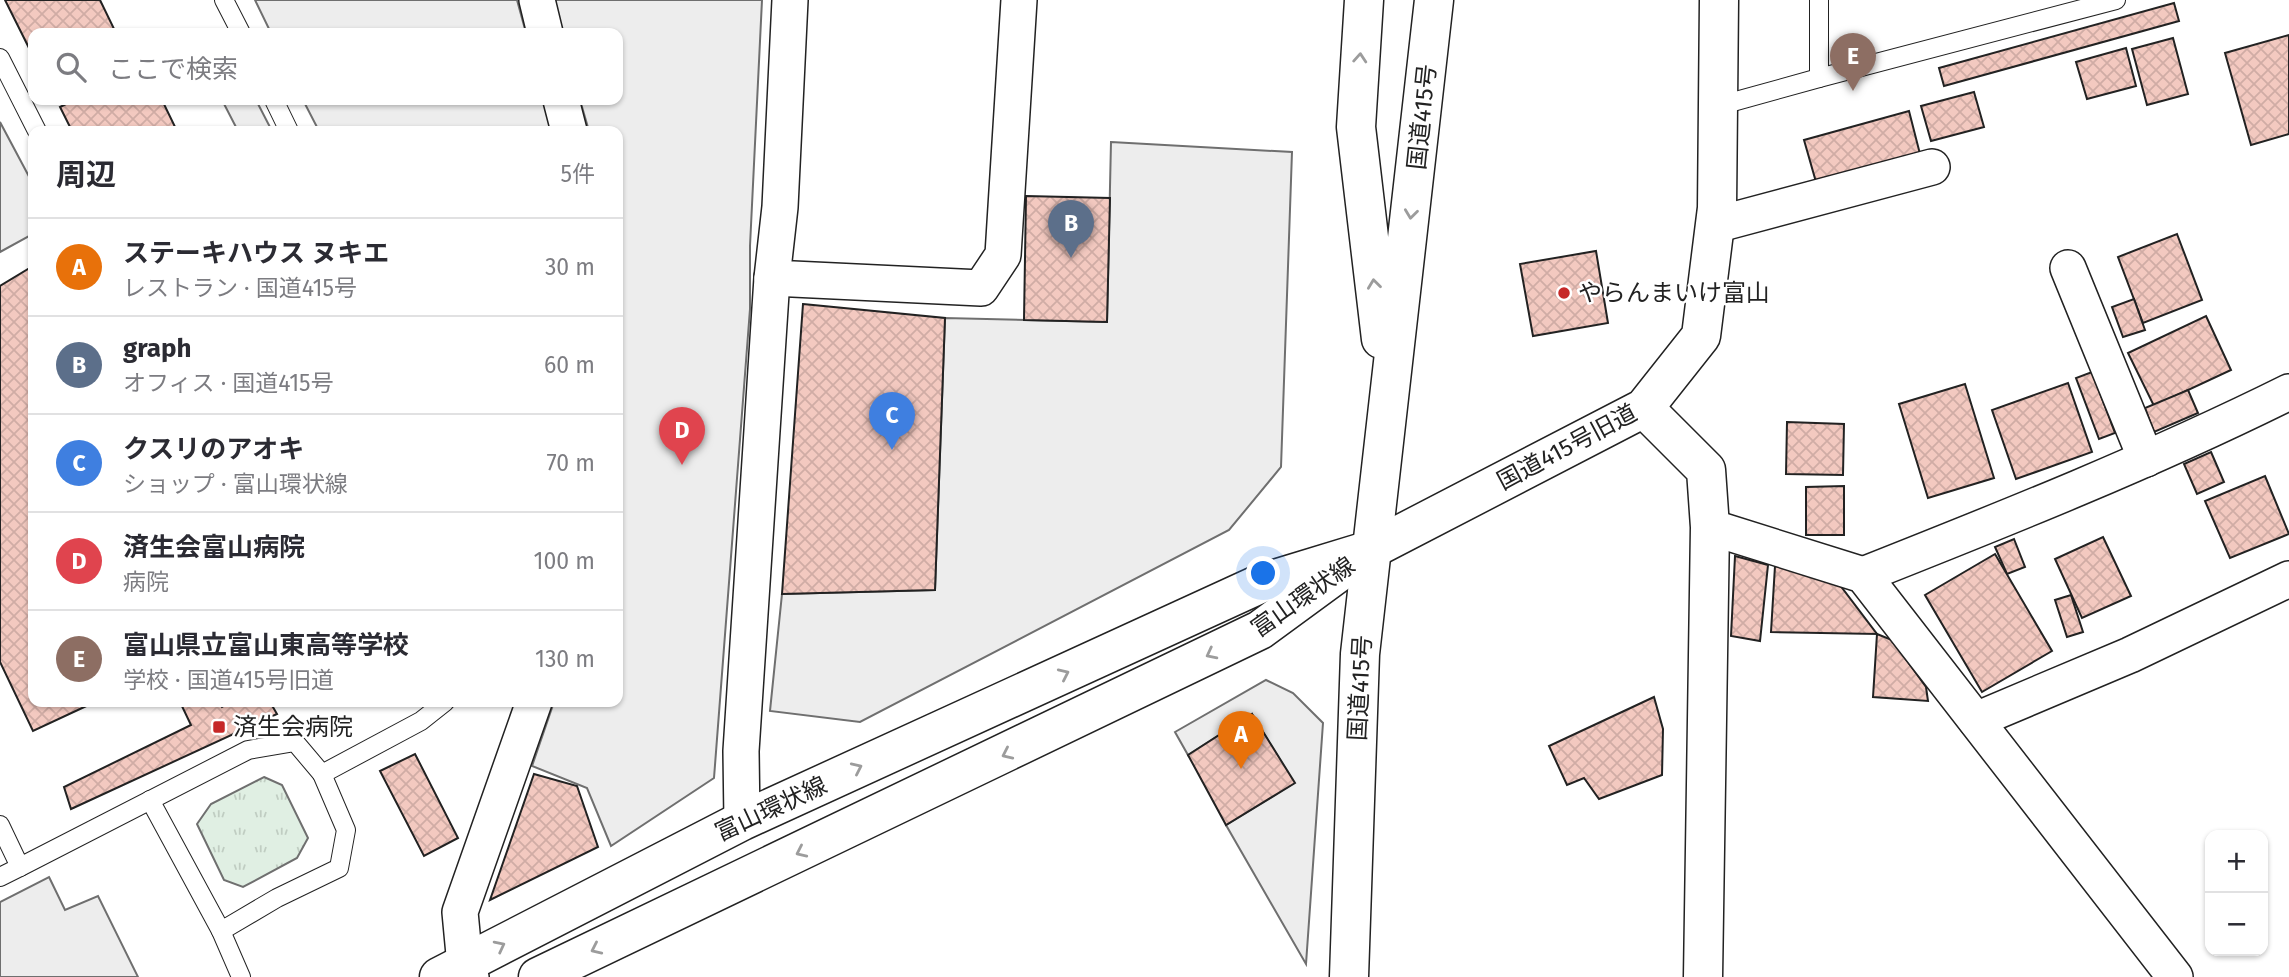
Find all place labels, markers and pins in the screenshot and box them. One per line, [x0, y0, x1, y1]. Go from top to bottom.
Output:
pin: E [1830, 33, 1876, 91]
pin: B [1048, 200, 1094, 258]
place label: やらんまいけ富山 [1578, 279, 1770, 307]
marker: やらんまいけ富山 [1556, 285, 1572, 301]
pin: C [869, 392, 915, 450]
pin: D [659, 407, 705, 465]
pin: A [1218, 711, 1264, 769]
place label: 済生会病院 [233, 713, 353, 741]
marker: 済生会病院 [211, 719, 227, 735]

